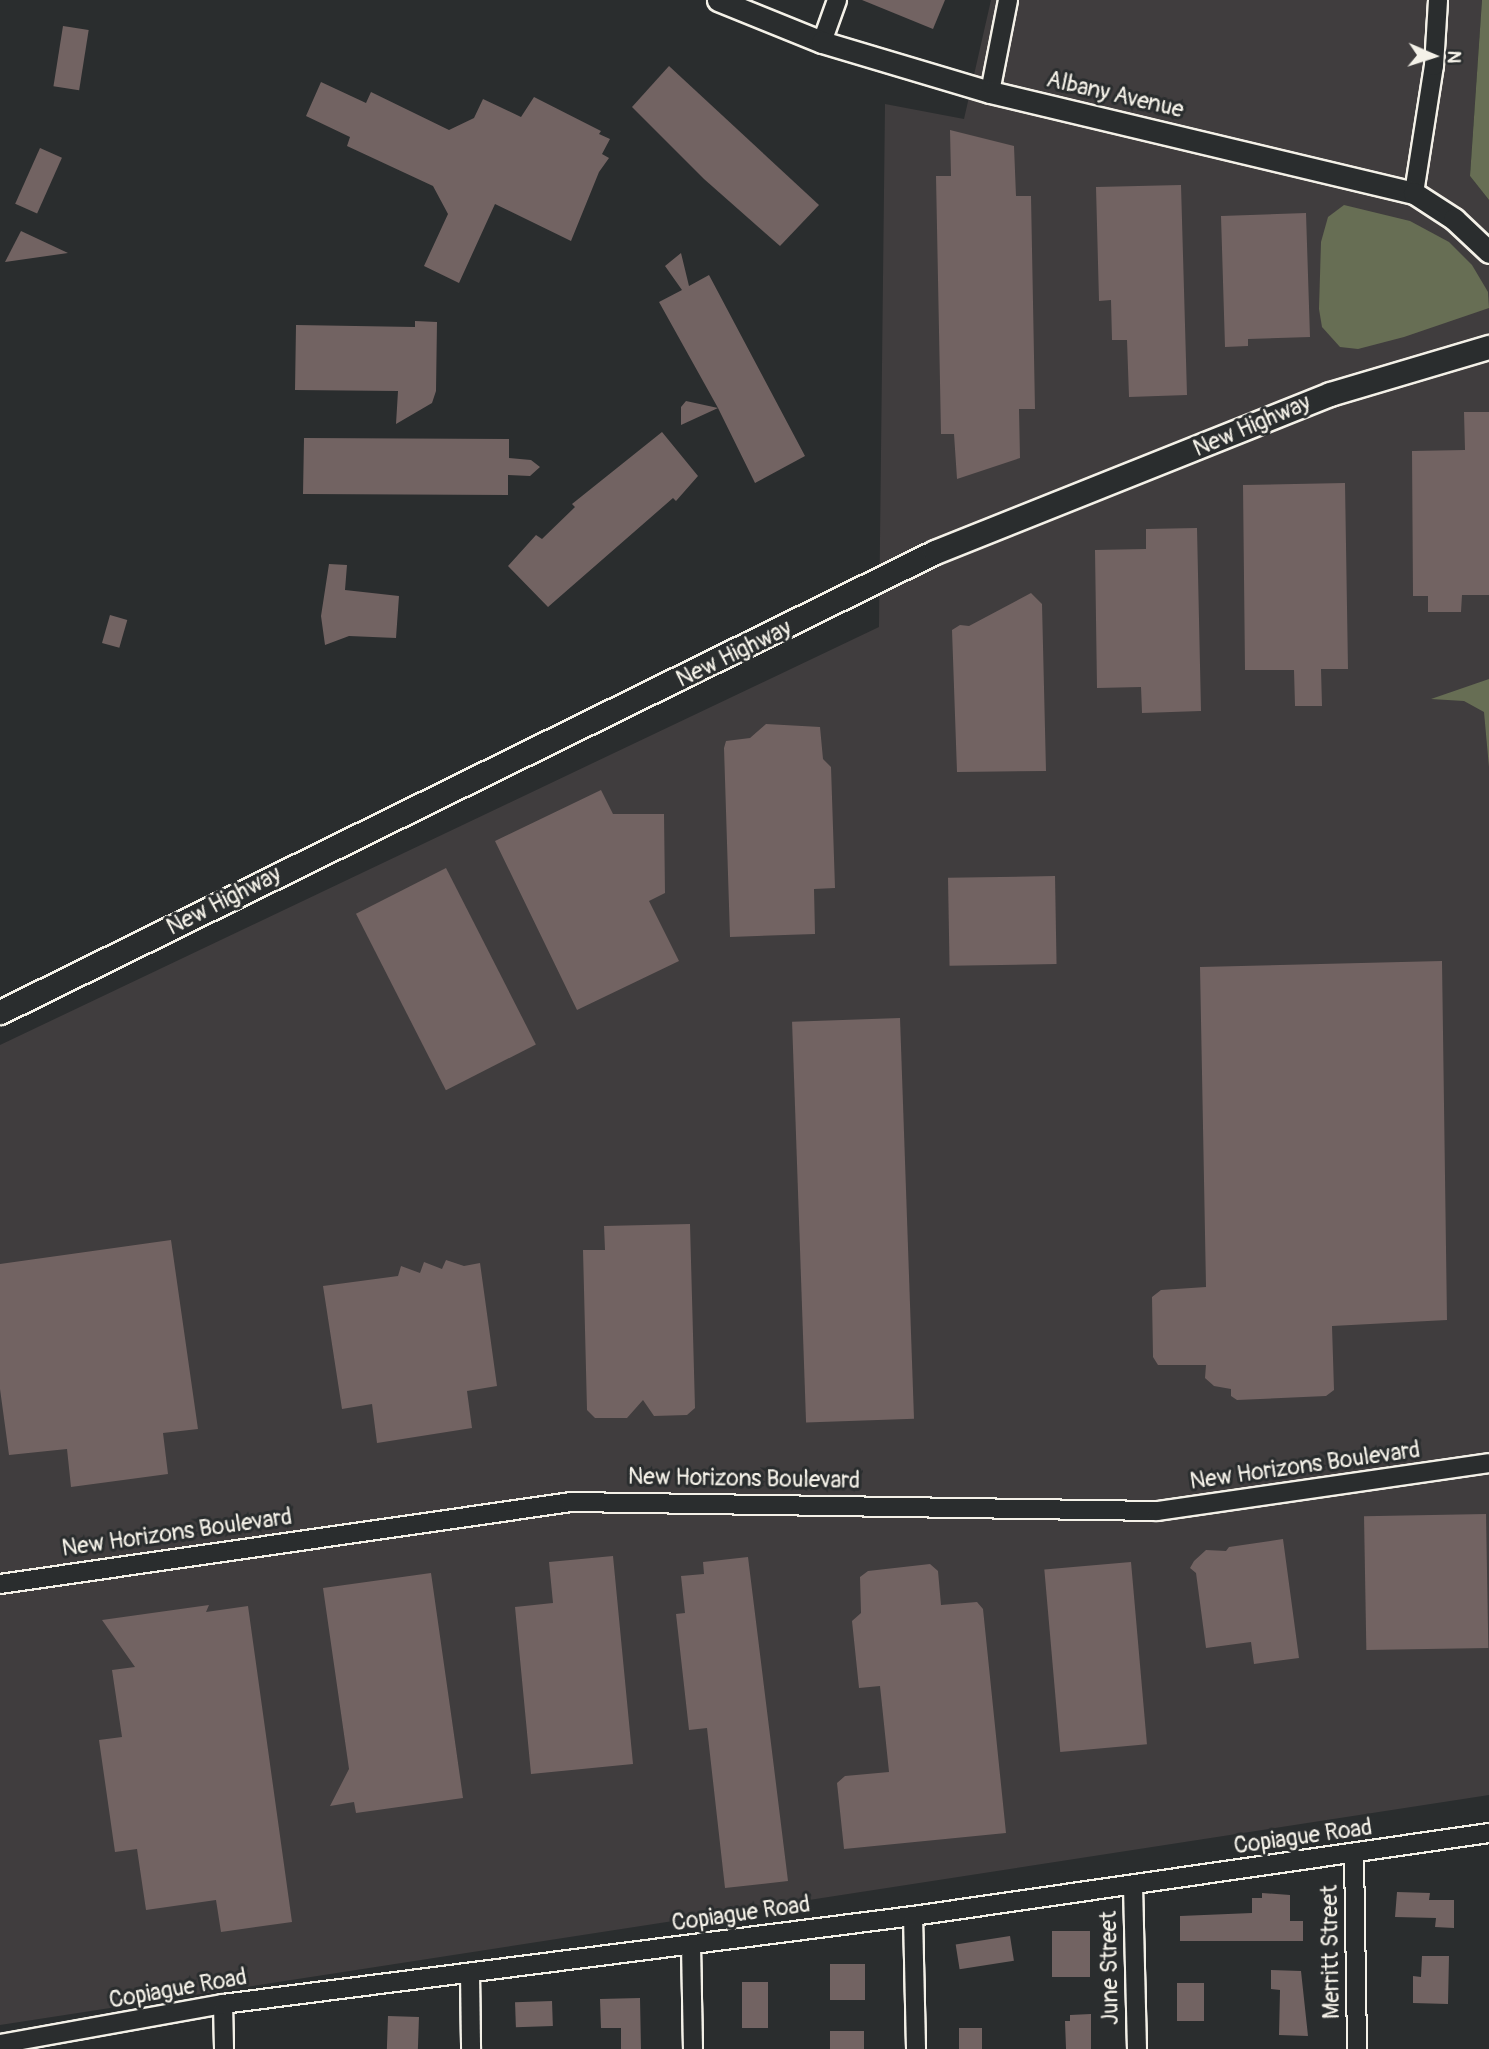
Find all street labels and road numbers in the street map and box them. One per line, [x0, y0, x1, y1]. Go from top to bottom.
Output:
street label: Albany Avenue [1044, 66, 1186, 124]
street label: New Highway [1189, 389, 1315, 463]
street label: New Highway [672, 614, 796, 694]
street label: New Highway [162, 860, 286, 942]
street label: New Horizons Boulevard [1188, 1436, 1422, 1496]
street label: New Horizons Boulevard [628, 1463, 860, 1495]
street label: New Horizons Boulevard [60, 1503, 294, 1563]
street label: Copiague Road [1232, 1814, 1374, 1860]
street label: Merritt Street [1316, 1885, 1346, 2019]
street label: Copiague Road [670, 1891, 812, 1937]
street label: June Street [1095, 1911, 1125, 2025]
street label: Copiague Road [107, 1963, 249, 2015]

